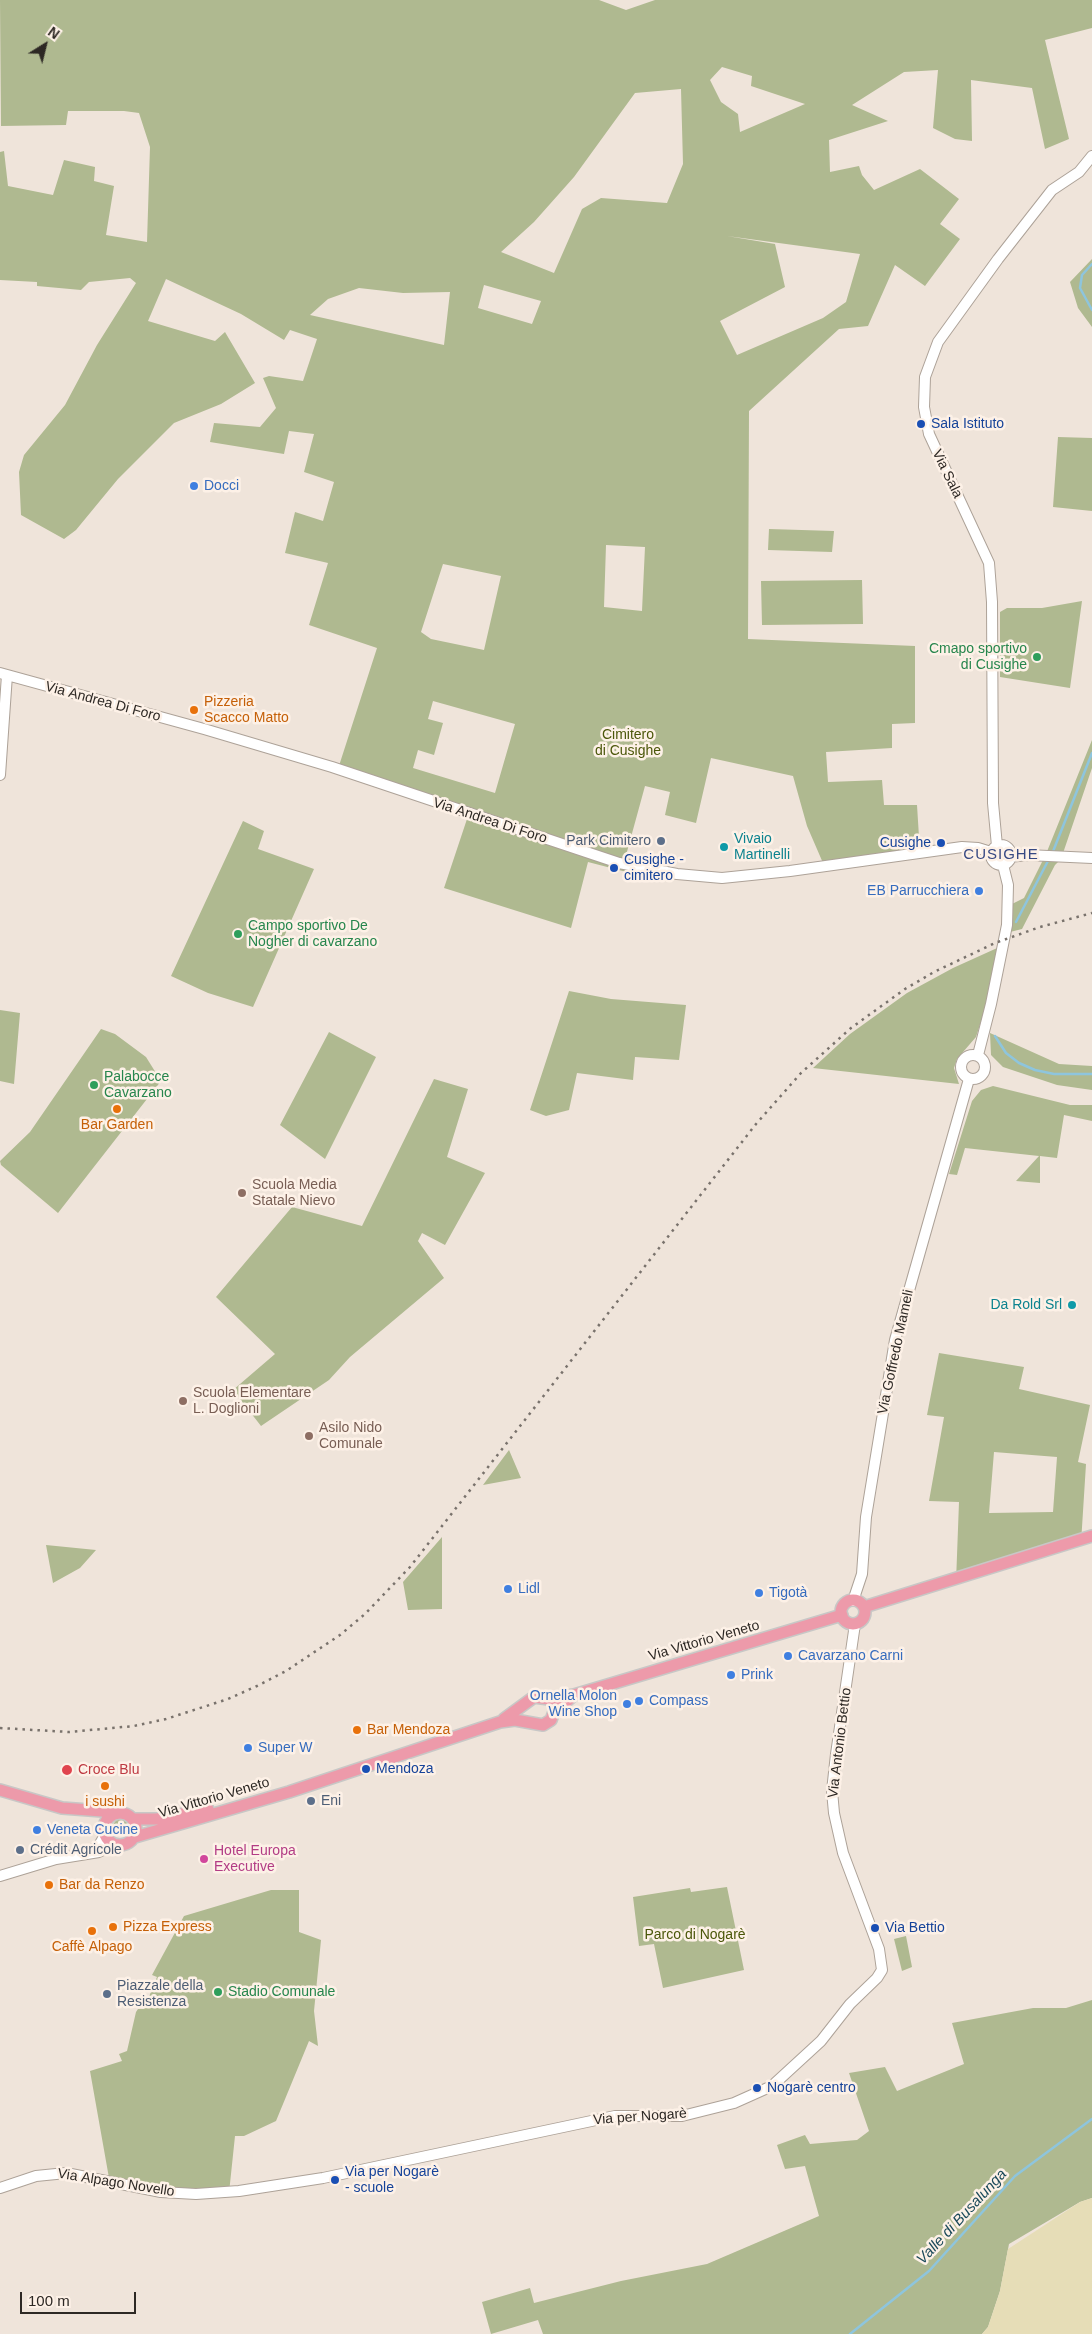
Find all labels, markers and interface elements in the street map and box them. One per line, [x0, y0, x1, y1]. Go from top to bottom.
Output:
north arrow [20, 20, 70, 70]
text: N [45, 23, 63, 42]
place label: Sala Istituto [931, 416, 1004, 432]
marker: Sala Istituto [915, 418, 927, 430]
street label: Via Sala [928, 447, 966, 501]
place label: Docci [204, 478, 239, 494]
marker: Docci [188, 480, 200, 492]
place label: Cmapo sportivo di Cusighe [929, 641, 1027, 674]
marker: Cmapo sportivo di Cusighe [1031, 651, 1043, 663]
street label: Via Andrea Di Foro [43, 679, 163, 725]
place label: Pizzeria Scacco Matto [204, 694, 289, 726]
marker: Pizzeria Scacco Matto [188, 704, 200, 716]
park label: Cimitero di Cusighe [595, 727, 661, 760]
street label: Via Andrea Di Foro [431, 795, 549, 847]
place label: Vivaio Martinelli [734, 831, 790, 864]
place label: Park Cimitero [566, 833, 651, 849]
marker: Park Cimitero [655, 835, 667, 847]
place label: Cusighe [880, 835, 931, 851]
marker: Cusighe [935, 837, 947, 849]
marker: Vivaio Martinelli [718, 841, 730, 853]
district label: CUSIGHE [962, 846, 1040, 864]
place label: Cusighe - cimitero [624, 852, 684, 884]
marker: Cusighe - cimitero [608, 862, 620, 874]
place label: EB Parrucchiera [867, 883, 969, 899]
marker: EB Parrucchiera [973, 885, 985, 897]
place label: Campo sportivo De Nogher di cavarzano [248, 918, 377, 950]
marker: Campo sportivo De Nogher di cavarzano [232, 928, 244, 940]
place label: Palabocce Cavarzano [104, 1069, 172, 1102]
marker: Palabocce Cavarzano [88, 1079, 100, 1091]
marker: Bar Garden [111, 1103, 123, 1115]
place label: Bar Garden [81, 1117, 153, 1133]
place label: Scuola Media Statale Nievo [252, 1177, 337, 1210]
marker: Scuola Media Statale Nievo [236, 1187, 248, 1199]
street label: Via Goffredo Mameli [875, 1288, 917, 1416]
place label: Da Rold Srl [990, 1297, 1062, 1313]
marker: Da Rold Srl [1066, 1299, 1078, 1311]
place label: Scuola Elementare L. Doglioni [193, 1385, 311, 1418]
marker: Scuola Elementare L. Doglioni [177, 1395, 189, 1407]
place label: Asilo Nido Comunale [319, 1420, 383, 1452]
marker: Asilo Nido Comunale [303, 1430, 315, 1442]
place label: Lidl [518, 1581, 540, 1597]
marker: Lidl [502, 1583, 514, 1595]
place label: Tigotà [769, 1585, 807, 1601]
marker: Tigotà [753, 1587, 765, 1599]
street label: Via Vittorio Veneto [647, 1617, 761, 1665]
place label: Cavarzano Carni [798, 1648, 903, 1664]
marker: Cavarzano Carni [782, 1650, 794, 1662]
place label: Prink [741, 1667, 773, 1683]
marker: Prink [725, 1669, 737, 1681]
street label: Via Antonio Bettio [825, 1687, 855, 1799]
place label: Ornella Molon Wine Shop [530, 1688, 617, 1720]
place label: Compass [649, 1693, 708, 1709]
marker: Compass [633, 1695, 645, 1707]
marker: Ornella Molon Wine Shop [621, 1698, 633, 1710]
place label: Bar Mendoza [367, 1722, 450, 1738]
marker: Bar Mendoza [351, 1724, 363, 1736]
place label: Super W [258, 1740, 312, 1756]
marker: Super W [242, 1742, 254, 1754]
place label: Mendoza [376, 1761, 434, 1777]
place label: Croce Blu [78, 1762, 139, 1778]
marker: Croce Blu [60, 1763, 74, 1777]
marker: Mendoza [360, 1763, 372, 1775]
street label: Via Vittorio Veneto [157, 1774, 271, 1822]
marker: i sushi [99, 1780, 111, 1792]
place label: Eni [321, 1793, 341, 1809]
place label: i sushi [85, 1794, 125, 1810]
marker: Eni [305, 1795, 317, 1807]
place label: Veneta Cucine [47, 1822, 138, 1838]
marker: Veneta Cucine [31, 1824, 43, 1836]
place label: Crédit Agricole [30, 1842, 122, 1858]
place label: Hotel Europa Executive [214, 1843, 296, 1875]
marker: Crédit Agricole [14, 1844, 26, 1856]
marker: Hotel Europa Executive [198, 1853, 210, 1865]
place label: Bar da Renzo [59, 1877, 145, 1893]
marker: Bar da Renzo [43, 1879, 55, 1891]
place label: Pizza Express [123, 1919, 212, 1935]
place label: Via Bettio [885, 1920, 945, 1936]
marker: Pizza Express [107, 1921, 119, 1933]
marker: Via Bettio [869, 1922, 881, 1934]
marker: Caffè Alpago [86, 1925, 98, 1937]
park label: Parco di Nogarè [644, 1927, 746, 1943]
place label: Caffè Alpago [52, 1939, 132, 1955]
place label: Piazzale della Resistenza [117, 1978, 203, 2010]
place label: Stadio Comunale [228, 1984, 335, 2000]
marker: Stadio Comunale [212, 1986, 224, 1998]
marker: Piazzale della Resistenza [101, 1988, 113, 2000]
place label: Nogarè centro [767, 2080, 856, 2096]
marker: Nogarè centro [751, 2082, 763, 2094]
street label: Via per Nogarè [593, 2105, 687, 2129]
place label: Via per Nogarè - scuole [345, 2164, 439, 2196]
street label: Via Alpago Novello [56, 2165, 176, 2201]
water label: Valle di Busalunga [913, 2166, 1011, 2268]
marker: Via per Nogarè - scuole [329, 2174, 341, 2186]
scale bar [22, 2282, 139, 2314]
text: 100 m [28, 2292, 70, 2309]

